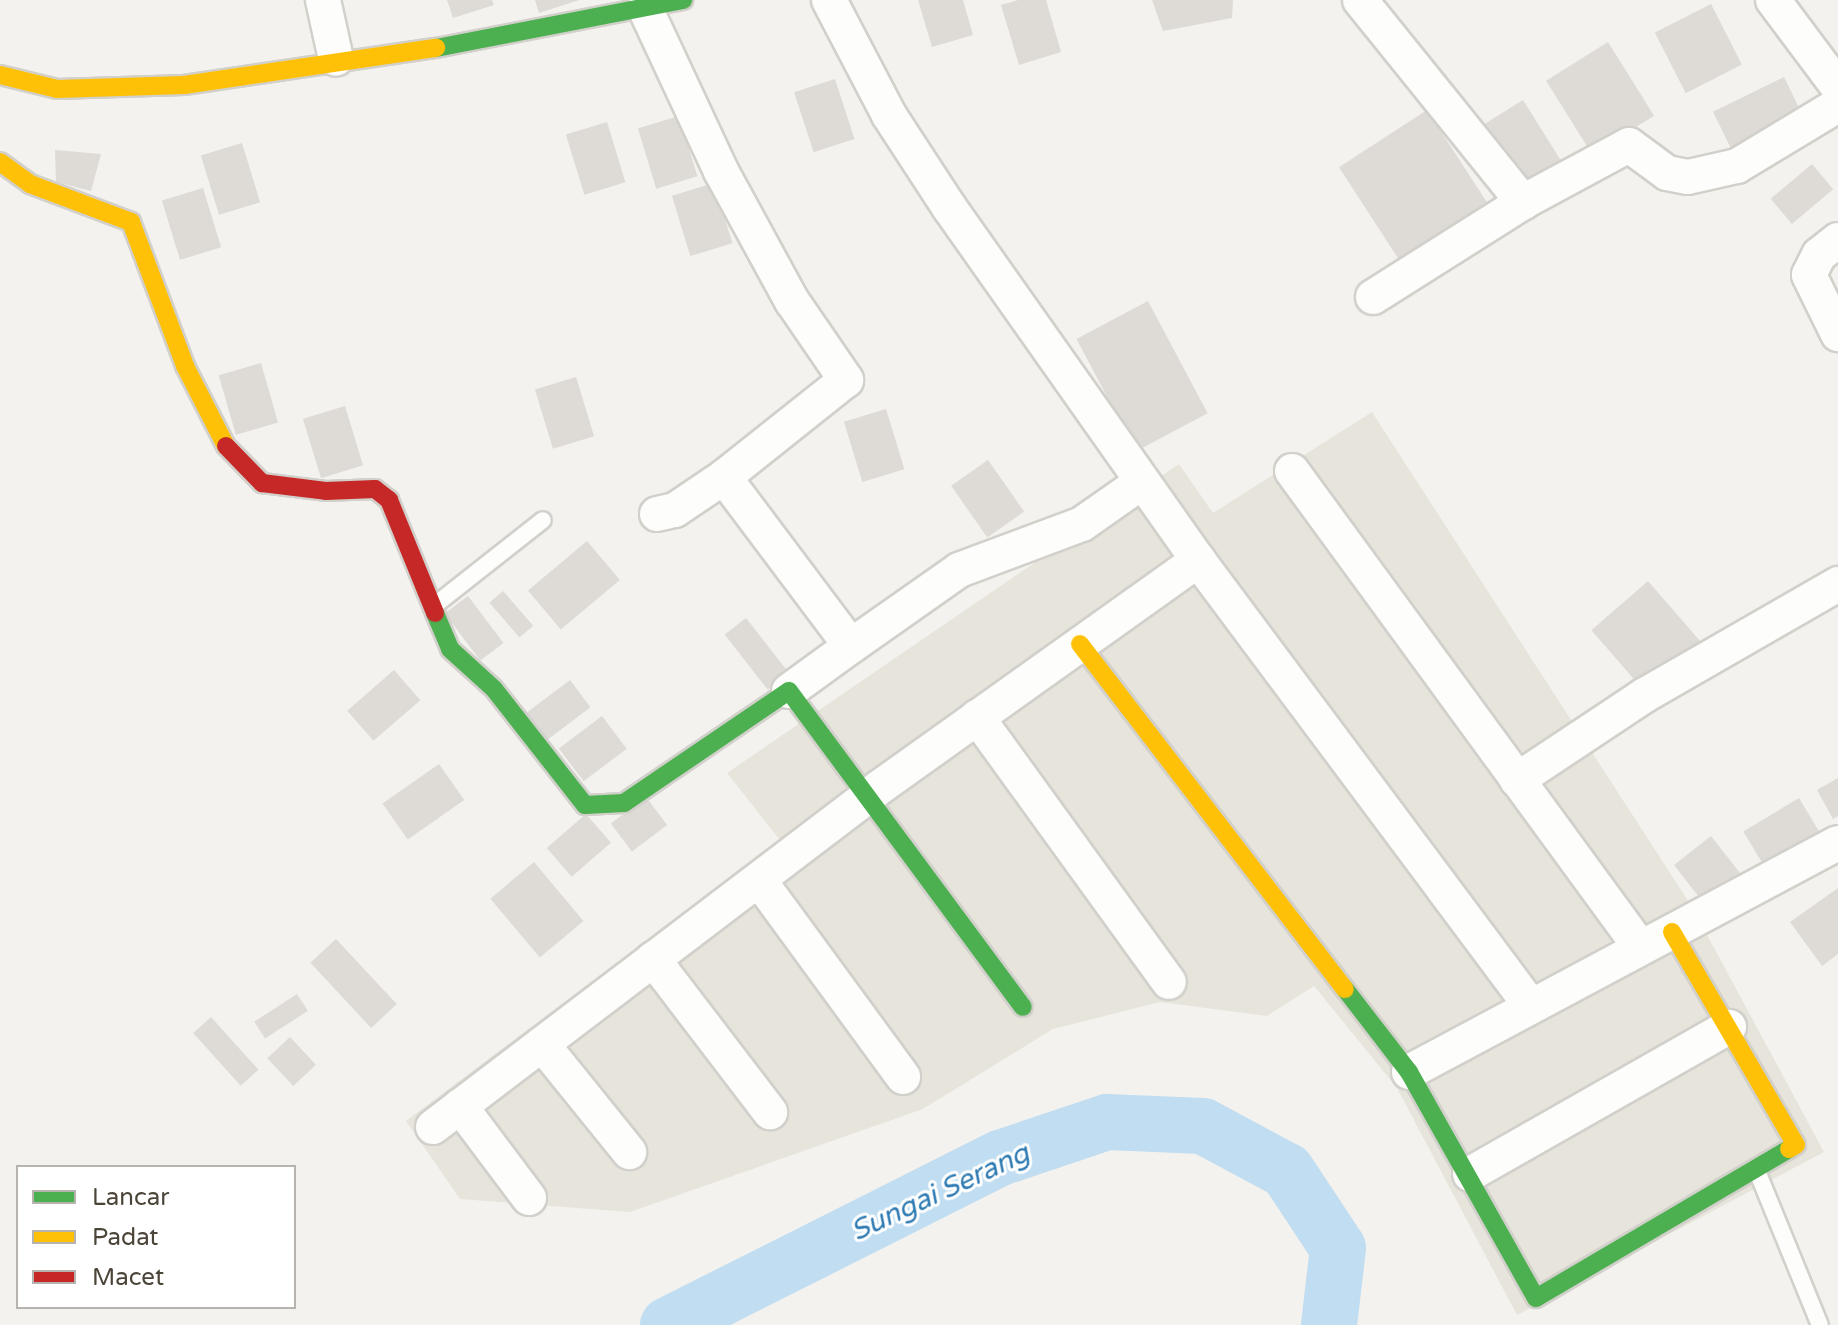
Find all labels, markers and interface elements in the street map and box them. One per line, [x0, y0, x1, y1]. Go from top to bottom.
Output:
water label: Sungai Serang [845, 1136, 1035, 1248]
legend [16, 1165, 296, 1309]
text: Lancar [92, 1183, 169, 1212]
text: Padat [92, 1223, 159, 1252]
text: Macet [92, 1263, 164, 1292]

